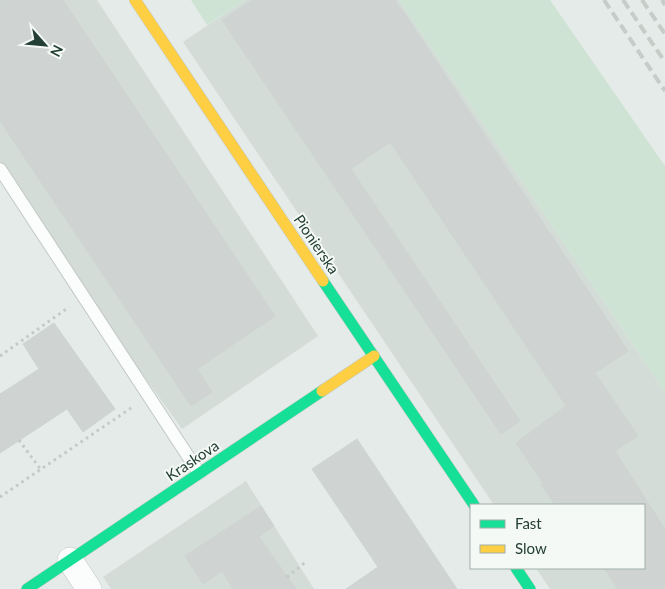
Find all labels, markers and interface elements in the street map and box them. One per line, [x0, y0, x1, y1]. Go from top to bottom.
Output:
north arrow [20, 20, 70, 70]
text: N [47, 42, 67, 60]
street label: Pionierska [291, 211, 343, 277]
street label: Kraskova [162, 436, 222, 484]
legend [470, 504, 645, 569]
text: Fast [515, 514, 542, 532]
text: Slow [515, 539, 547, 557]

